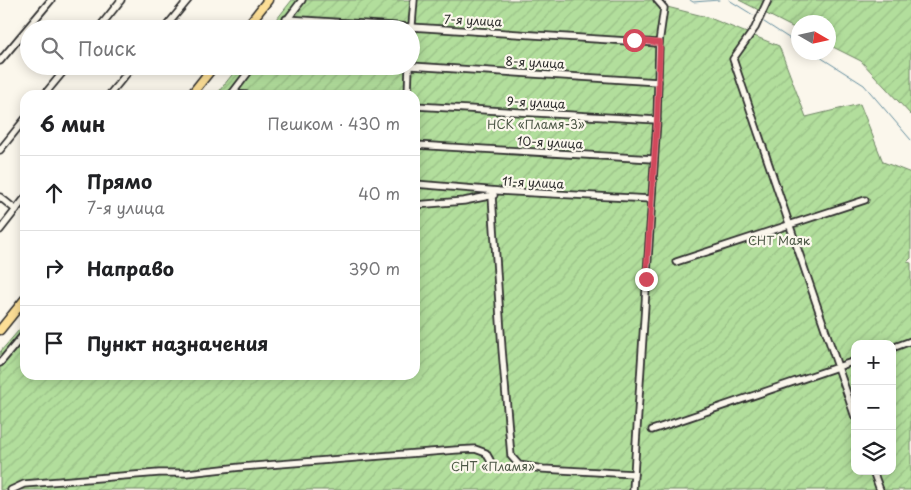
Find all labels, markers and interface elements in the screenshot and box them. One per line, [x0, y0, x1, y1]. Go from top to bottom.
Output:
street label: 7-я улица [444, 9, 503, 31]
north arrow [791, 15, 836, 60]
search box [20, 20, 420, 75]
route start [623, 29, 646, 52]
icon: search [38, 34, 66, 62]
text: Поиск [78, 34, 136, 62]
street label: 8-я улица [505, 51, 566, 73]
street label: 9-я улица [506, 91, 566, 113]
text: 6 мин [40, 107, 106, 139]
text: Пешком · 430 m [268, 111, 400, 135]
park label: НСК «Пламя-3» [487, 115, 585, 133]
street label: 10-я улица [517, 131, 584, 153]
text: Прямо [87, 167, 152, 195]
street label: 11-я улица [502, 171, 565, 193]
icon: ahead [40, 179, 68, 207]
text: 40 m [358, 181, 400, 205]
text: 7-я улица [87, 195, 165, 219]
park label: СНТ Маяк [748, 231, 810, 249]
icon: right [40, 254, 68, 282]
text: Направо [87, 254, 174, 282]
text: 390 m [349, 256, 400, 280]
route end [635, 268, 658, 291]
icon: arrive [40, 329, 68, 357]
text: Пункт назначения [87, 329, 268, 357]
map controls [851, 340, 896, 475]
button: + [851, 340, 896, 385]
button: − [851, 385, 896, 430]
button: layers [851, 430, 896, 475]
park label: СНТ «Пламя» [451, 457, 535, 475]

